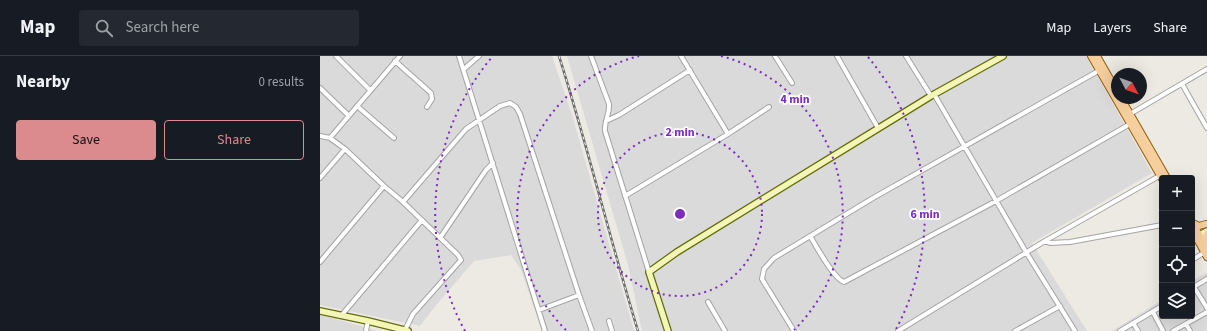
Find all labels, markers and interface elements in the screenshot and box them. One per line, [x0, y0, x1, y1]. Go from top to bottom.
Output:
search box [79, 10, 359, 46]
text: Map [20, 14, 55, 41]
icon: search [93, 17, 115, 39]
text: Search here [125, 17, 199, 38]
text: Map [1046, 18, 1071, 38]
text: Layers [1093, 18, 1131, 38]
text: Share [1153, 18, 1187, 38]
north arrow [1111, 68, 1147, 104]
text: Nearby [16, 70, 70, 94]
text: 0 results [259, 73, 304, 91]
text: 4 min [780, 91, 810, 108]
button: Save [16, 120, 156, 160]
button: Share [164, 120, 304, 160]
text: 2 min [665, 124, 695, 141]
map controls [1159, 175, 1195, 319]
button: + [1159, 175, 1195, 211]
text: 6 min [910, 206, 940, 223]
centre of rings [673, 207, 687, 221]
button: − [1159, 211, 1195, 247]
button: locate [1159, 247, 1195, 283]
button: layers [1159, 283, 1195, 319]

